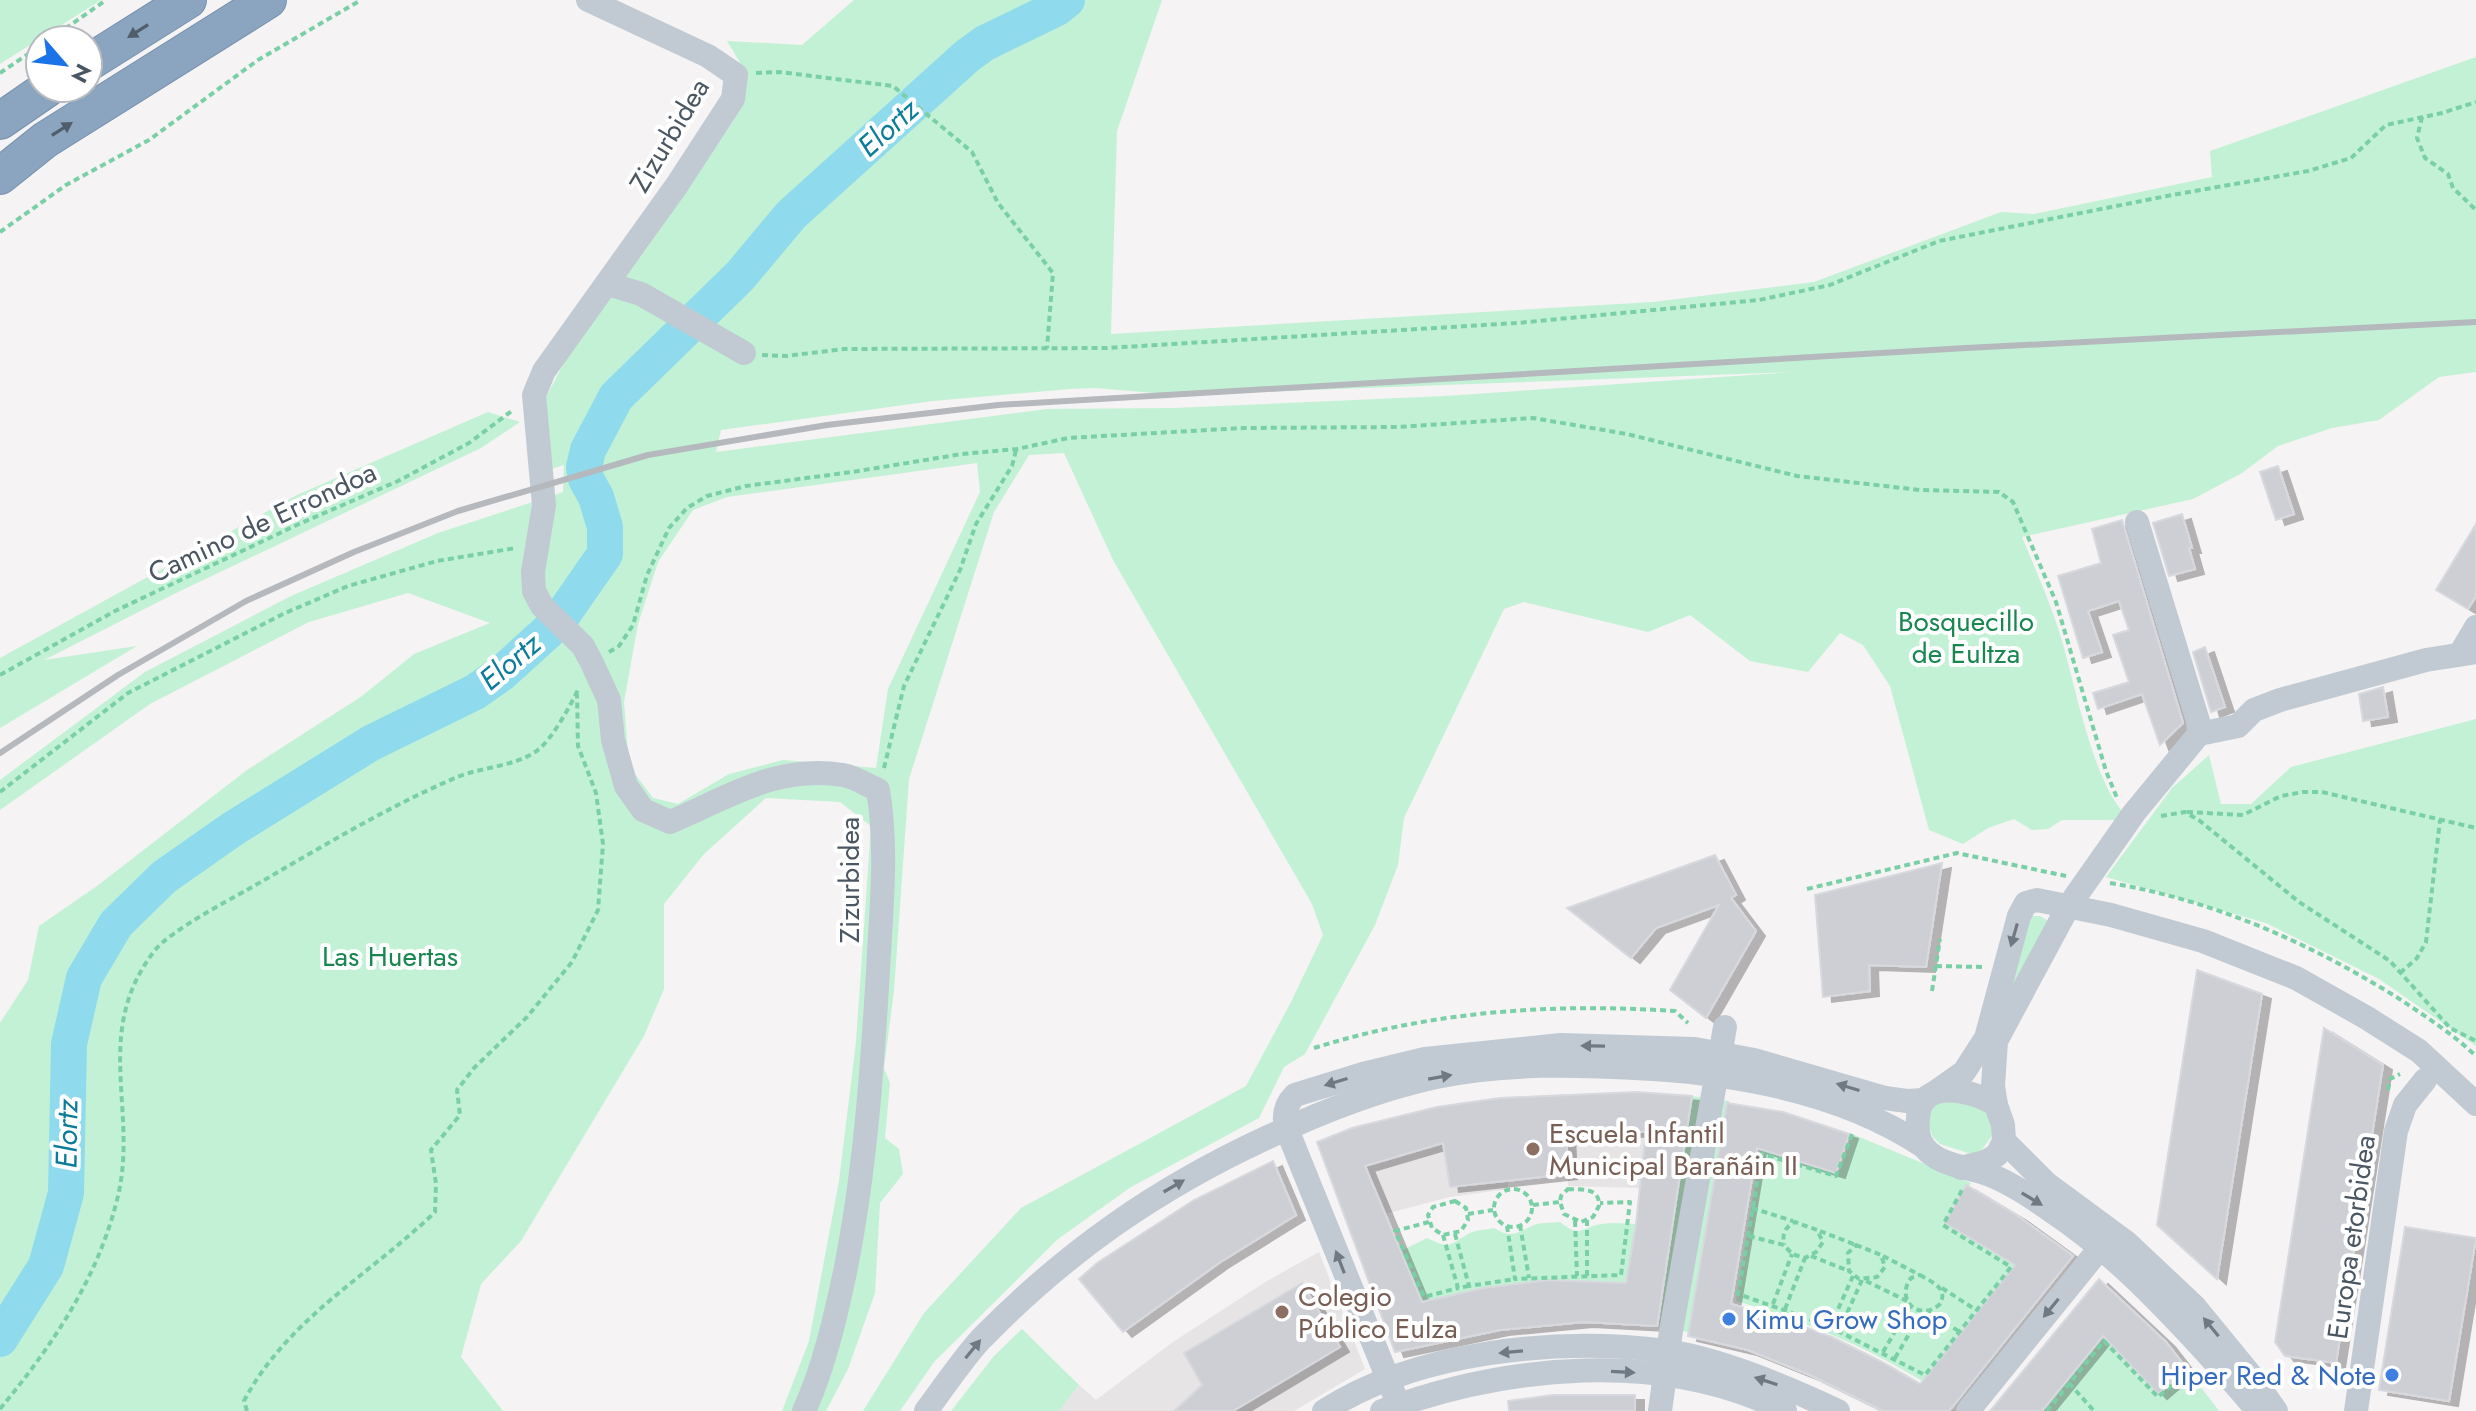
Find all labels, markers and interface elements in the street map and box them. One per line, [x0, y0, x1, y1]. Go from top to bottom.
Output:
north arrow [24, 24, 104, 104]
one-way arrow [127, 24, 149, 38]
text: N [63, 58, 100, 89]
street label: Zizurbidea [619, 70, 720, 200]
water label: Elortz [848, 87, 929, 167]
one-way arrow [51, 122, 73, 136]
street label: Camino de Errondoa [141, 452, 383, 593]
park label: Bosquecillo de Eultza [1898, 601, 2034, 674]
water label: Elortz [469, 622, 551, 700]
street label: Zizurbidea [829, 817, 870, 943]
one-way arrow [2007, 924, 2020, 948]
park label: Las Huertas [322, 936, 458, 977]
one-way arrow [1580, 1039, 1605, 1052]
one-way arrow [1427, 1071, 1452, 1083]
one-way arrow [1324, 1076, 1348, 1089]
one-way arrow [1835, 1080, 1859, 1093]
water label: Elortz [44, 1098, 89, 1169]
place label: Escuela Infantil Municipal Barañáin II [1549, 1113, 1798, 1186]
street label: Europa etorbidea [2317, 1132, 2386, 1342]
marker: Escuela Infantil Municipal Barañáin II [1524, 1140, 1542, 1158]
one-way arrow [1163, 1179, 1185, 1193]
one-way arrow [2021, 1191, 2043, 1205]
one-way arrow [1333, 1250, 1346, 1274]
place label: Colegio Público Eulza [1298, 1276, 1458, 1349]
one-way arrow [2043, 1298, 2060, 1318]
place label: Kimu Grow Shop [1745, 1299, 1948, 1340]
marker: Colegio Público Eulza [1273, 1303, 1291, 1321]
marker: Kimu Grow Shop [1720, 1310, 1738, 1328]
one-way arrow [2203, 1317, 2220, 1337]
one-way arrow [965, 1339, 982, 1360]
one-way arrow [1498, 1346, 1523, 1359]
place label: Hiper Red & Note [2160, 1355, 2376, 1396]
one-way arrow [1611, 1366, 1636, 1379]
marker: Hiper Red & Note [2383, 1366, 2401, 1384]
one-way arrow [1754, 1374, 1778, 1386]

